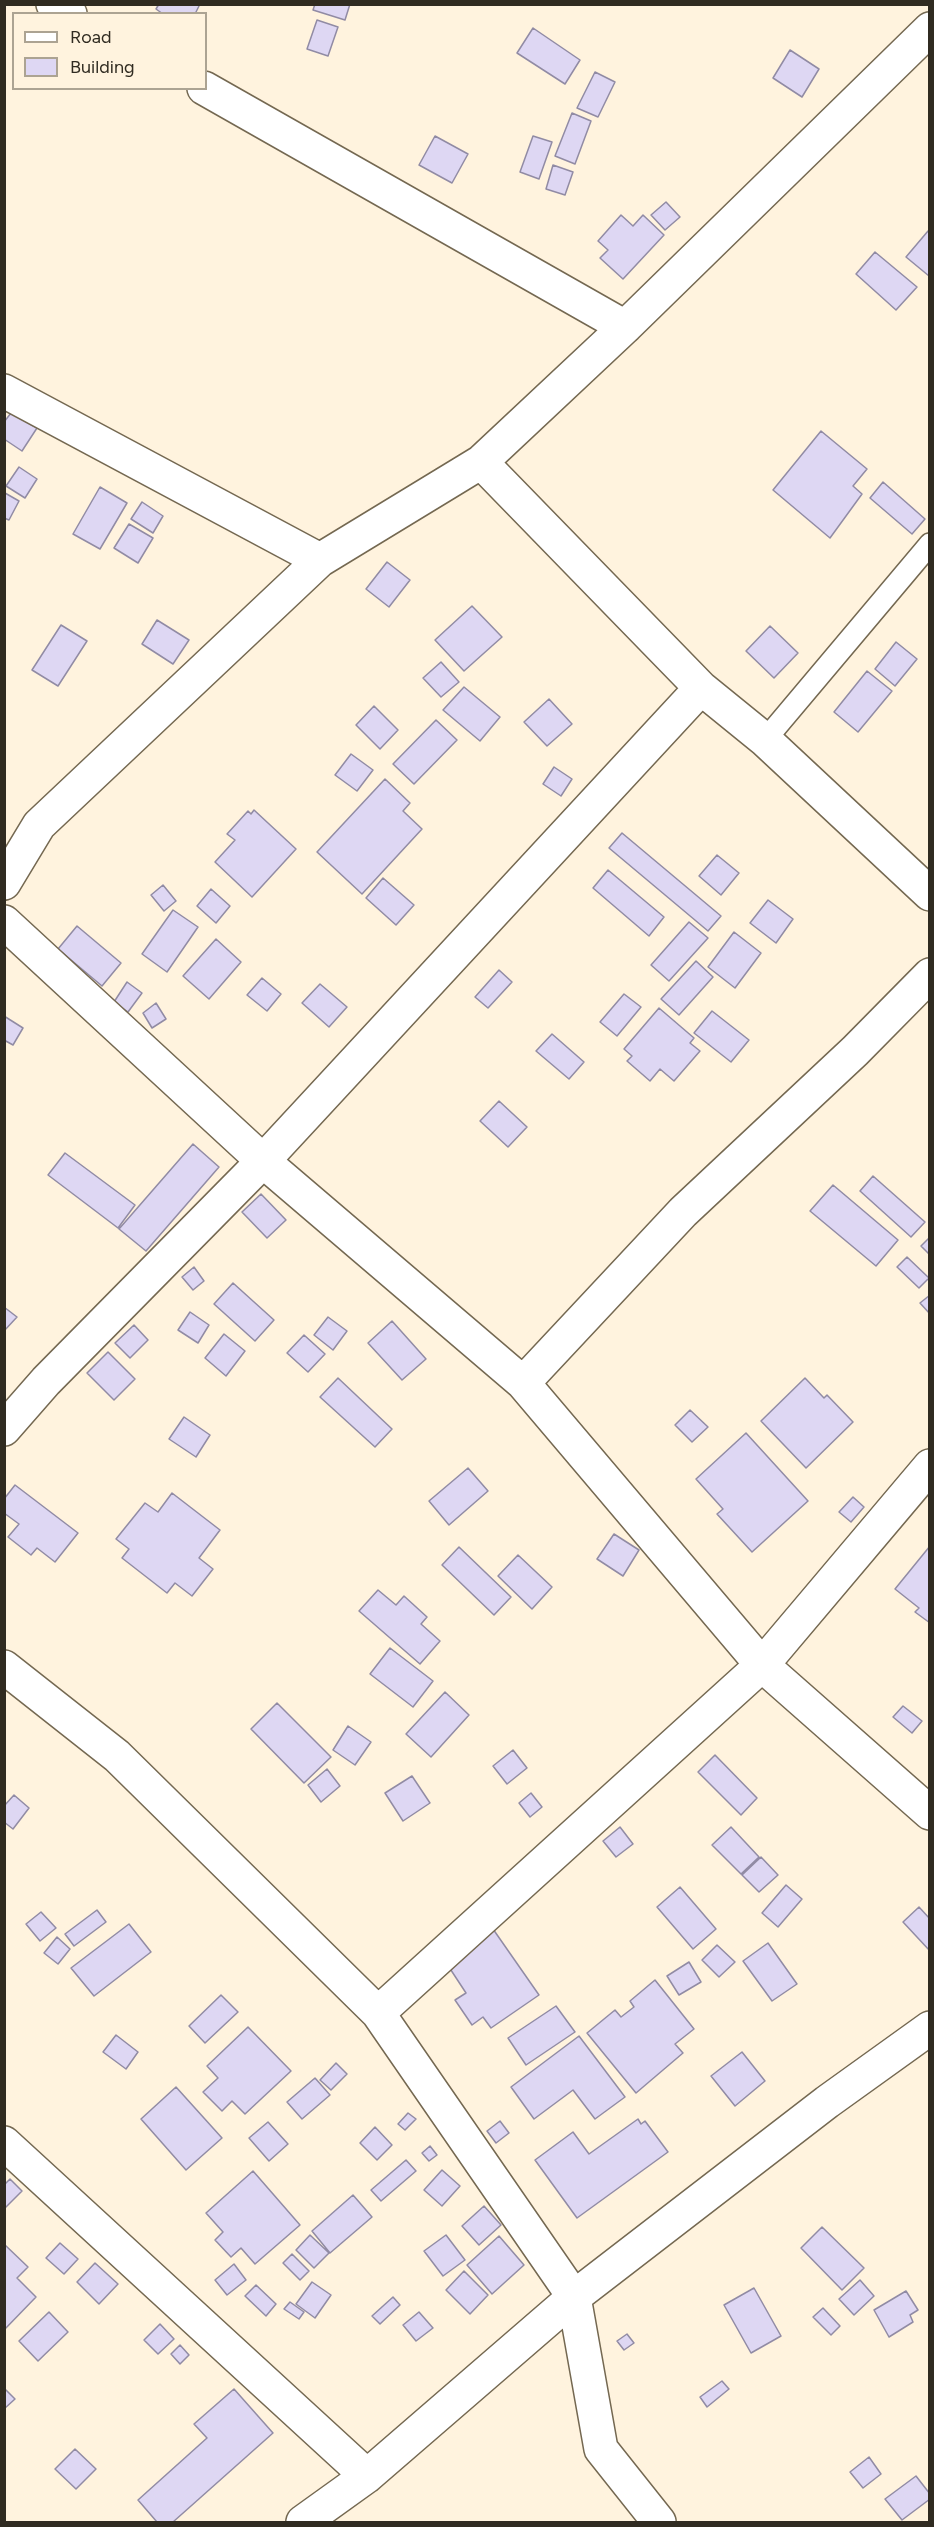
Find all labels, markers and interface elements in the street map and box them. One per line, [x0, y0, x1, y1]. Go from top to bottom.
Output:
legend [12, 12, 207, 90]
text: Road [70, 26, 111, 48]
text: Building [70, 56, 135, 78]

